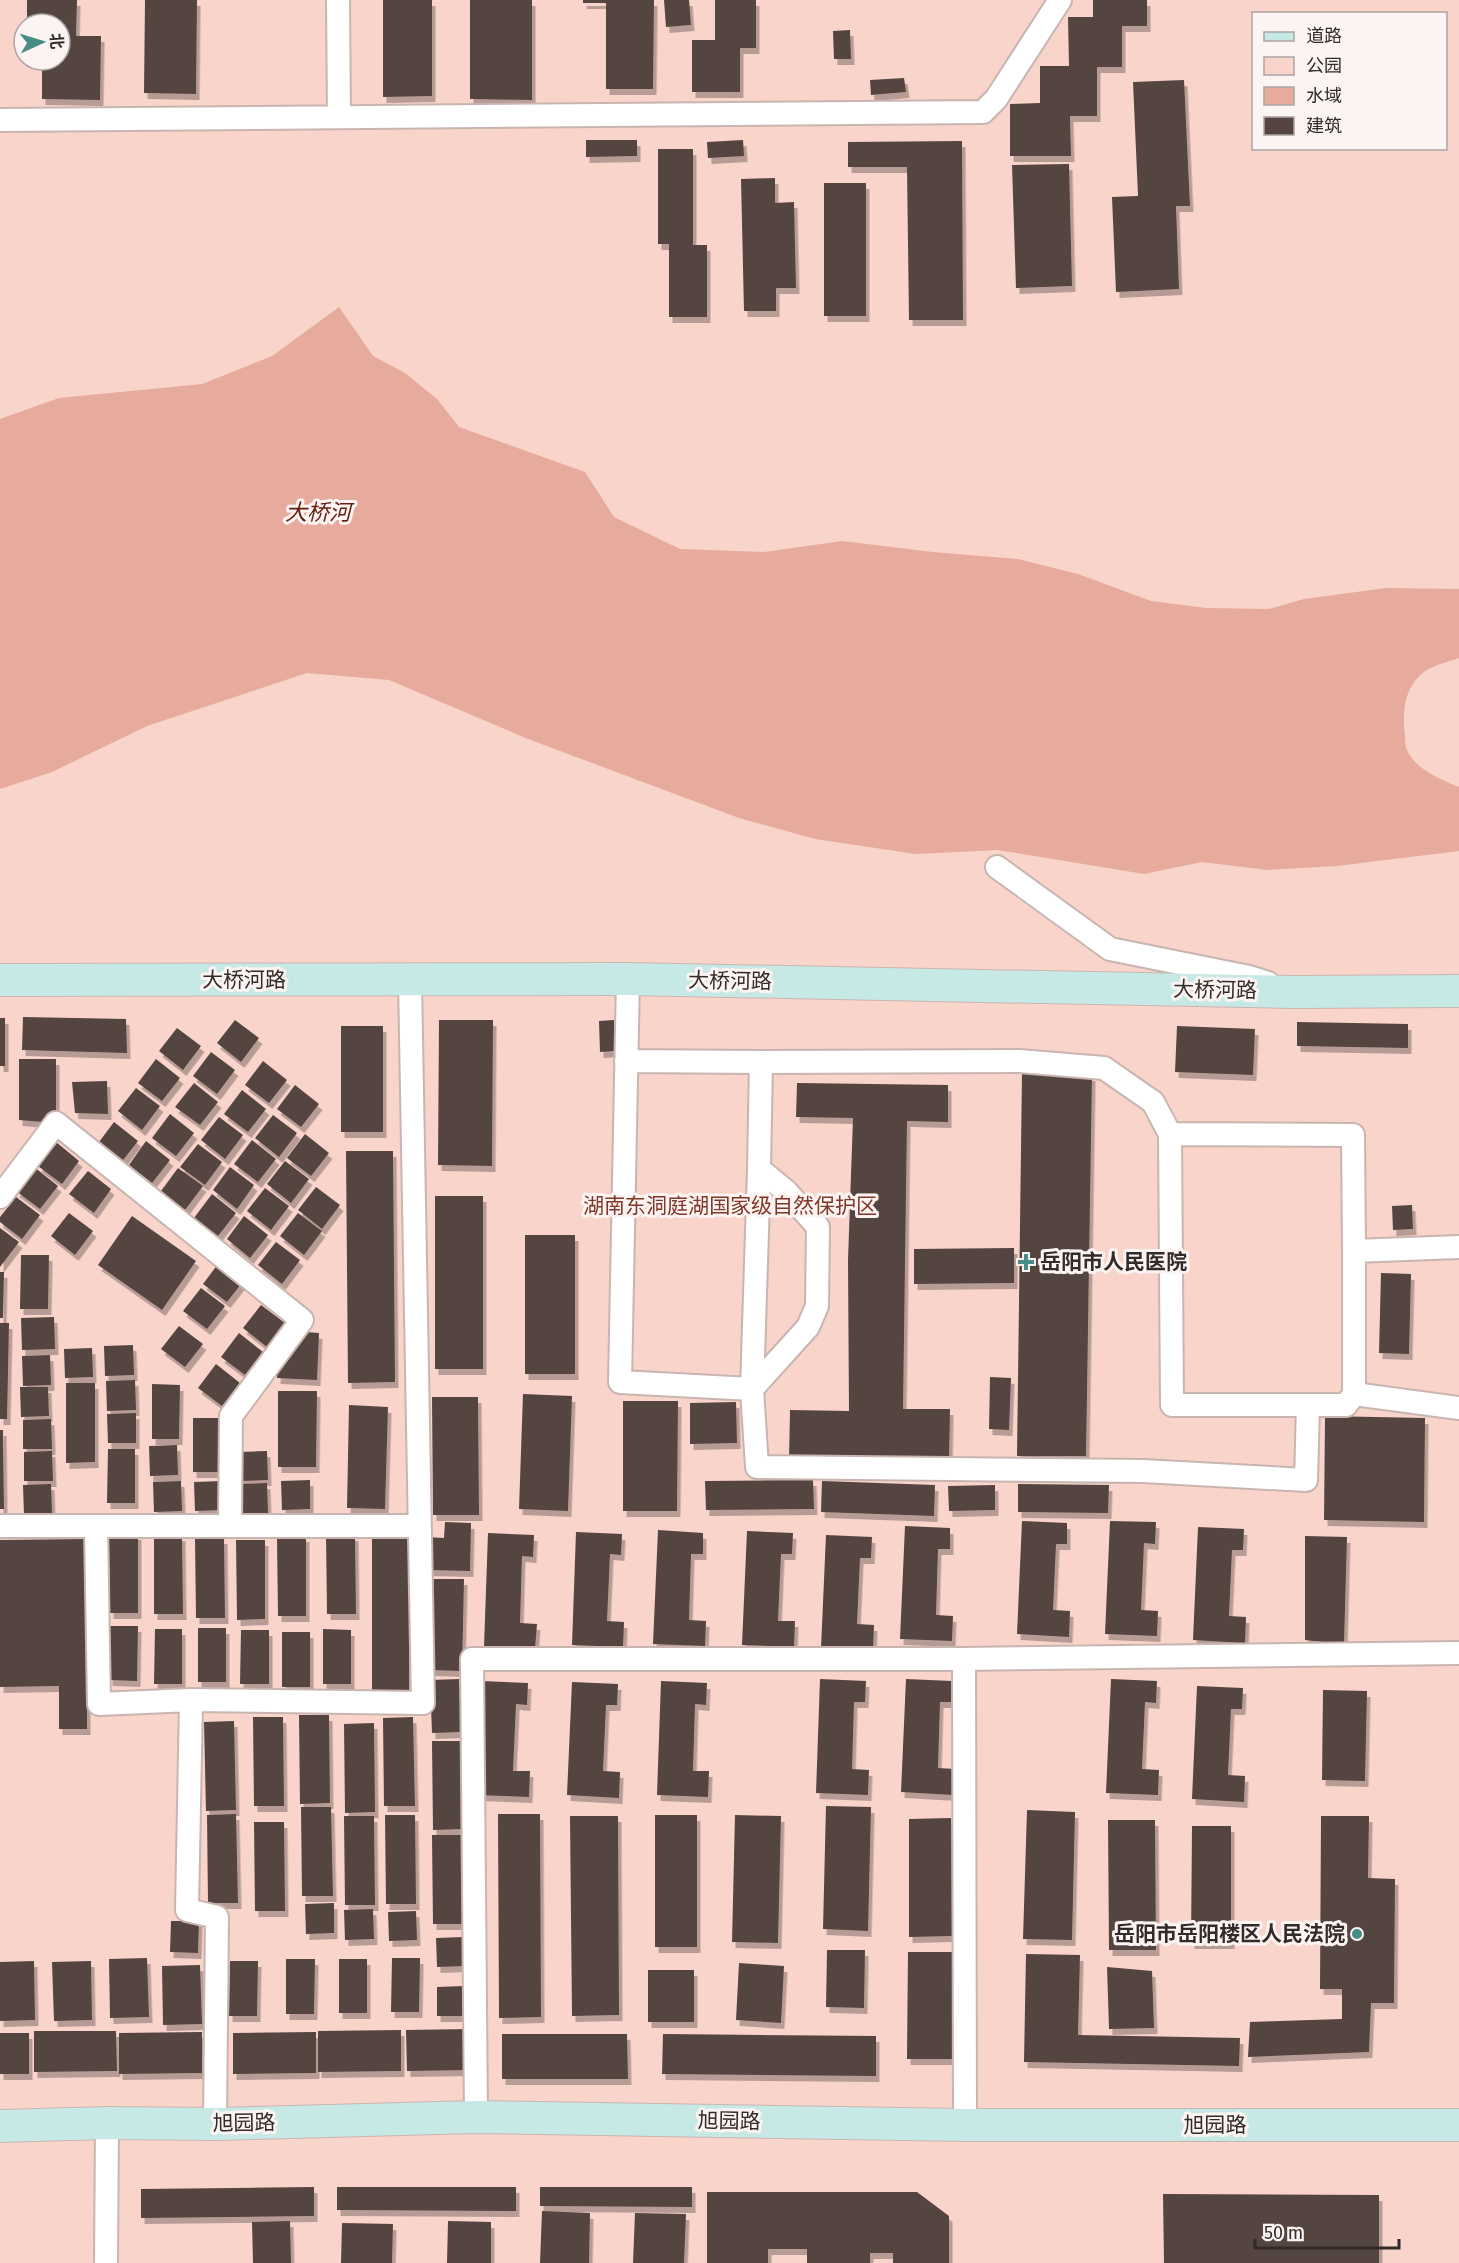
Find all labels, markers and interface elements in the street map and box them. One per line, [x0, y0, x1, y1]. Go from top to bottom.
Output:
north arrow [12, 12, 72, 72]
legend [1252, 12, 1447, 150]
text: 道路 [1306, 25, 1342, 47]
text: 北 [46, 32, 67, 50]
text: 公园 [1306, 55, 1342, 77]
text: 水域 [1306, 85, 1342, 107]
text: 建筑 [1306, 115, 1342, 137]
water label: 大桥河 [285, 499, 355, 526]
street label: 大桥河路 [202, 967, 286, 993]
street label: 大桥河路 [688, 967, 772, 995]
street label: 大桥河路 [1173, 976, 1257, 1004]
park label: 湖南东洞庭湖国家级自然保护区 [583, 1193, 877, 1219]
place label: 岳阳市人民医院 [1040, 1249, 1187, 1275]
marker: 岳阳市人民医院 [1017, 1253, 1035, 1271]
place label: 岳阳市岳阳楼区人民法院 [1114, 1921, 1345, 1947]
marker: 岳阳市岳阳楼区人民法院 [1350, 1927, 1364, 1941]
street label: 旭园路 [697, 2107, 761, 2135]
street label: 旭园路 [212, 2109, 276, 2137]
street label: 旭园路 [1184, 2112, 1247, 2138]
scale bar [1255, 2212, 1399, 2250]
text: 50 m [1264, 2222, 1303, 2244]

